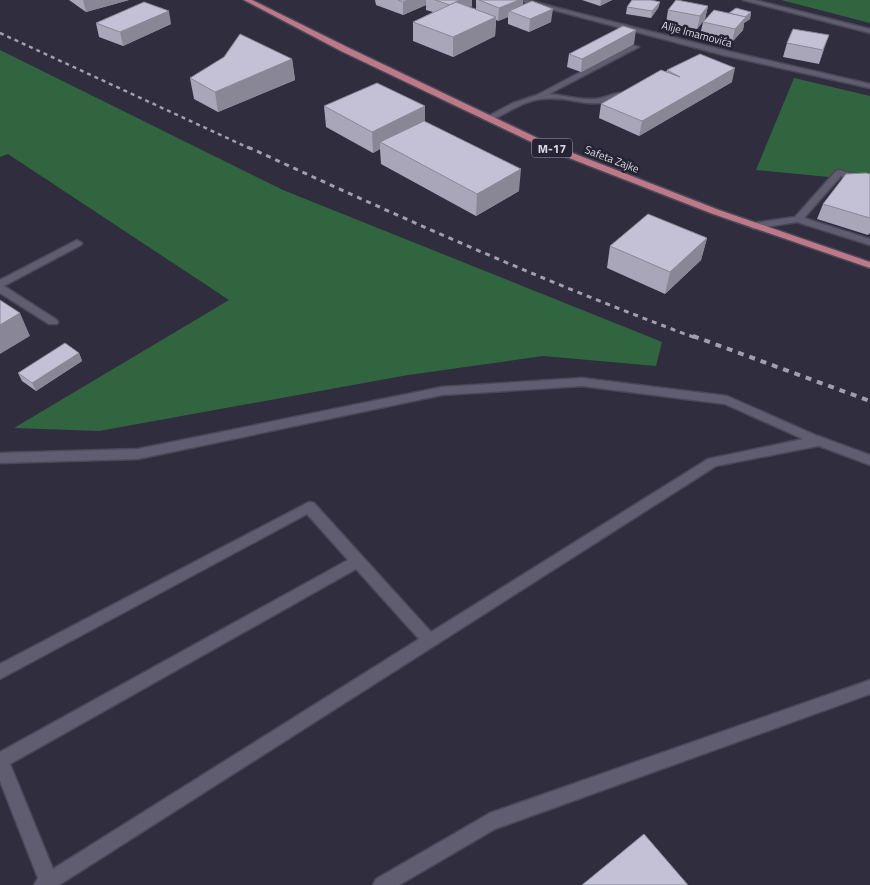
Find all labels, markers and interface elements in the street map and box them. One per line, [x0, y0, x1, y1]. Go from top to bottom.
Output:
street label: Alije Imamovića [660, 17, 734, 51]
road number: M-17 [532, 138, 572, 158]
street label: Safeta Zajke [583, 141, 642, 177]

